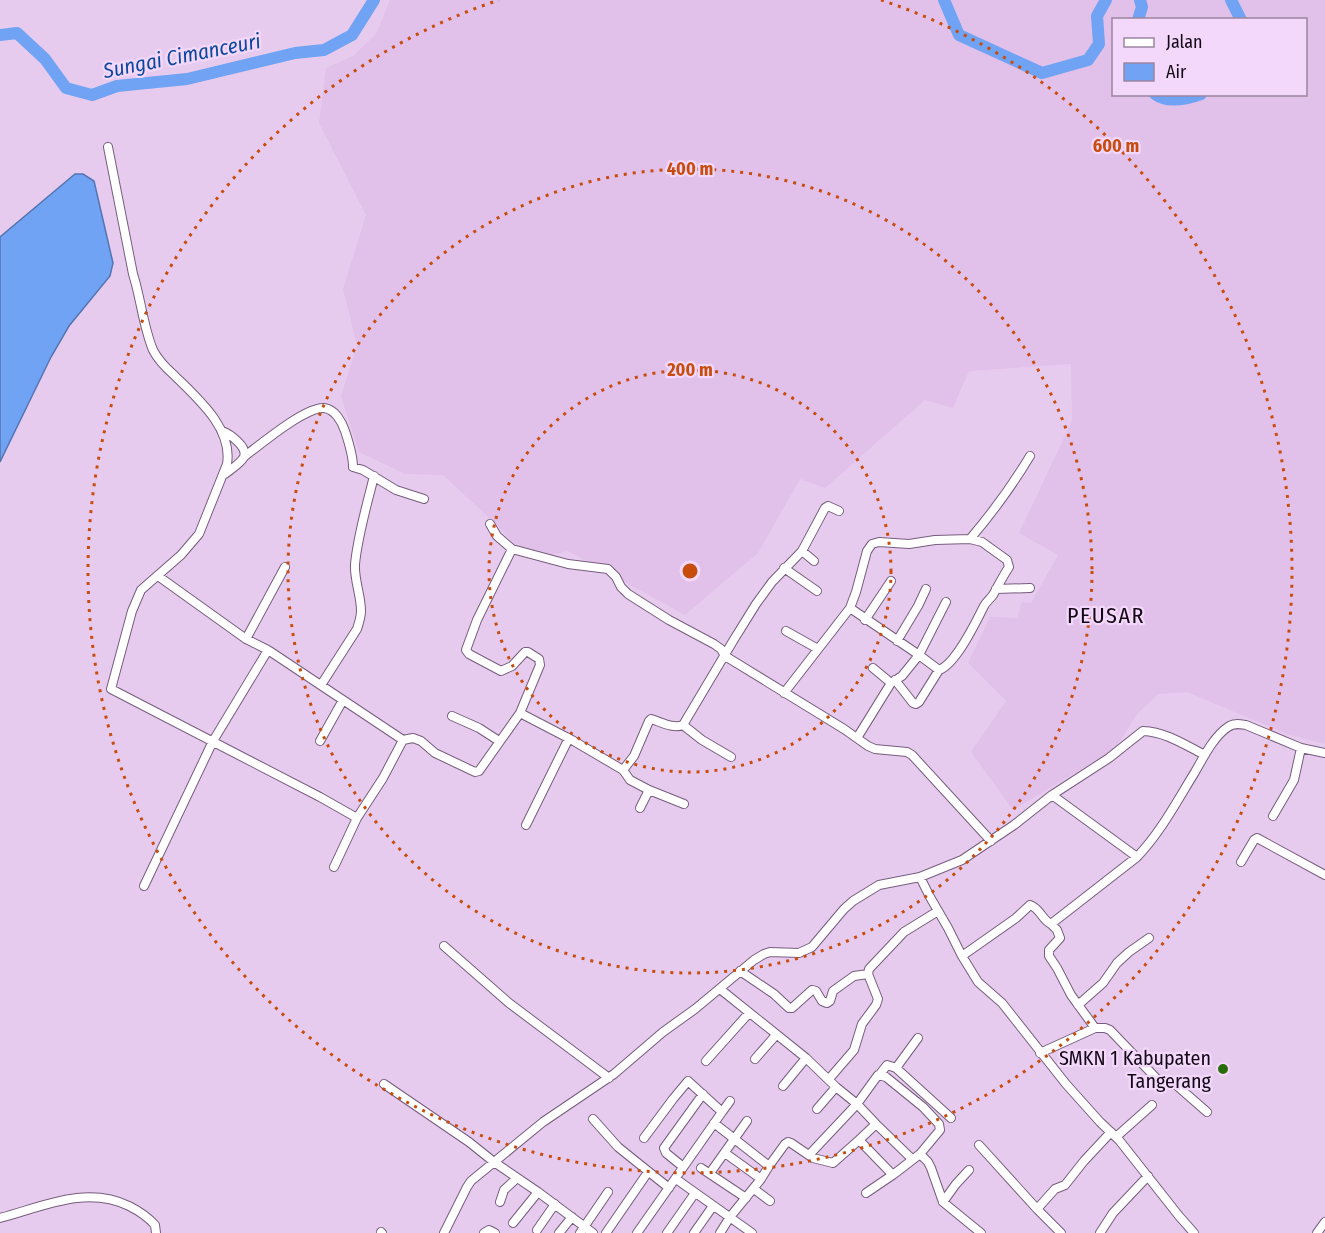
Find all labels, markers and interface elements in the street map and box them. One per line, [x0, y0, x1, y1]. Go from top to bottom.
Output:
legend [1112, 18, 1307, 96]
water label: Sungai Cimanceuri [100, 28, 264, 84]
text: Jalan [1166, 31, 1203, 53]
text: Air [1166, 61, 1187, 83]
text: 600 m [1093, 135, 1139, 157]
text: 400 m [667, 158, 713, 180]
text: 200 m [666, 359, 713, 381]
centre of rings [680, 561, 700, 581]
district label: PEUSAR [1067, 602, 1145, 629]
place label: SMKN 1 Kabupaten Tangerang [1059, 1046, 1212, 1093]
marker: SMKN 1 Kabupaten Tangerang [1216, 1062, 1230, 1076]

